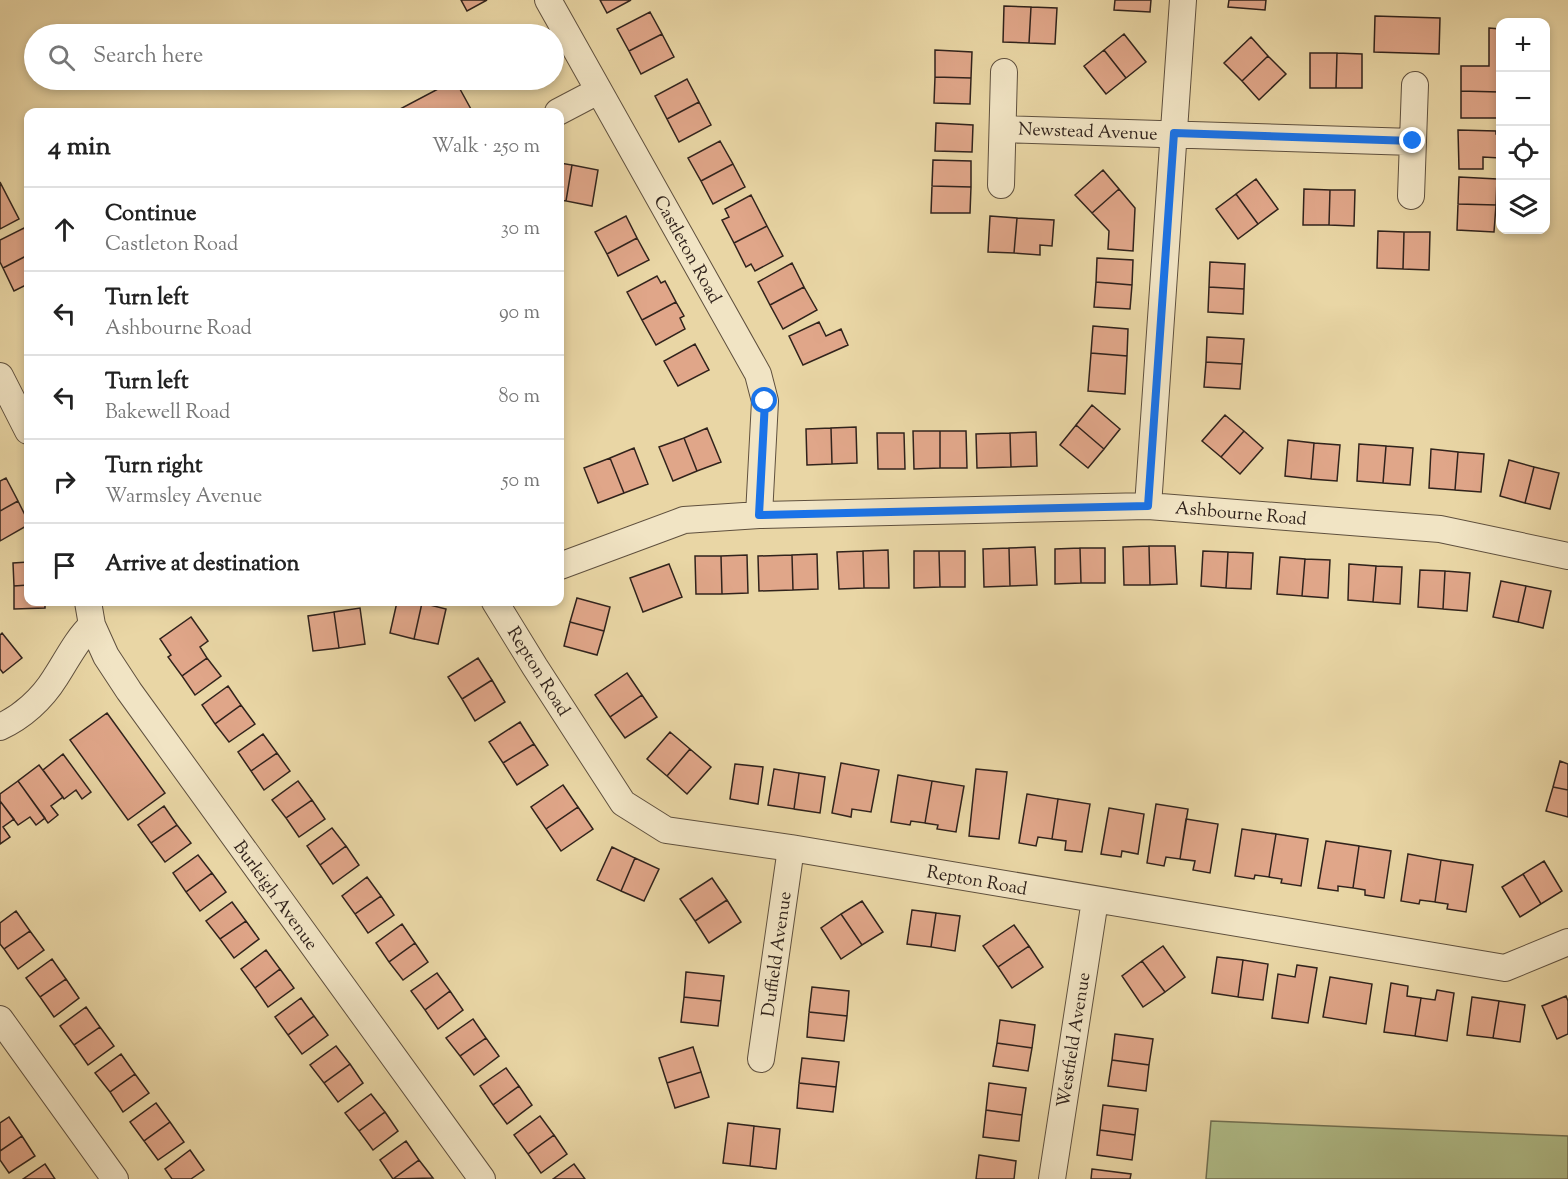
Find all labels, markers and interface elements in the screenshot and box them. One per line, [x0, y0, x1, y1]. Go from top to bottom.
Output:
map controls [1496, 18, 1550, 234]
button: + [1496, 18, 1550, 72]
search box [24, 24, 564, 90]
icon: search [45, 41, 78, 74]
text: Search here [93, 41, 203, 73]
button: − [1496, 72, 1550, 126]
street label: Newstead Avenue [1018, 118, 1158, 148]
button: locate [1496, 126, 1550, 180]
route end [1399, 127, 1425, 153]
text: 4 min [48, 129, 111, 166]
text: Walk · 250 m [432, 133, 540, 162]
button: layers [1496, 180, 1550, 234]
street label: Castleton Road [646, 191, 727, 309]
text: Continue [105, 199, 196, 231]
icon: ahead [48, 213, 81, 246]
text: 30 m [501, 215, 540, 244]
text: Castleton Road [105, 231, 238, 260]
text: Turn left [105, 283, 188, 315]
icon: left [48, 297, 81, 330]
text: 90 m [499, 299, 540, 328]
text: Ashbourne Road [105, 315, 252, 344]
text: Turn left [105, 367, 188, 399]
icon: left [48, 381, 81, 414]
text: 80 m [499, 383, 540, 412]
route start [751, 387, 777, 413]
text: Bakewell Road [105, 399, 230, 428]
text: Turn right [105, 451, 202, 483]
icon: right [48, 465, 81, 498]
text: 50 m [502, 467, 540, 496]
text: Warmsley Avenue [105, 483, 262, 512]
street label: Ashbourne Road [1174, 496, 1308, 534]
icon: arrive [48, 549, 81, 582]
text: Arrive at destination [105, 549, 300, 581]
street label: Repton Road [499, 622, 575, 722]
street label: Burleigh Avenue [226, 836, 323, 956]
street label: Repton Road [924, 860, 1029, 904]
street label: Duffield Avenue [756, 890, 800, 1019]
street label: Westfield Avenue [1051, 971, 1099, 1110]

